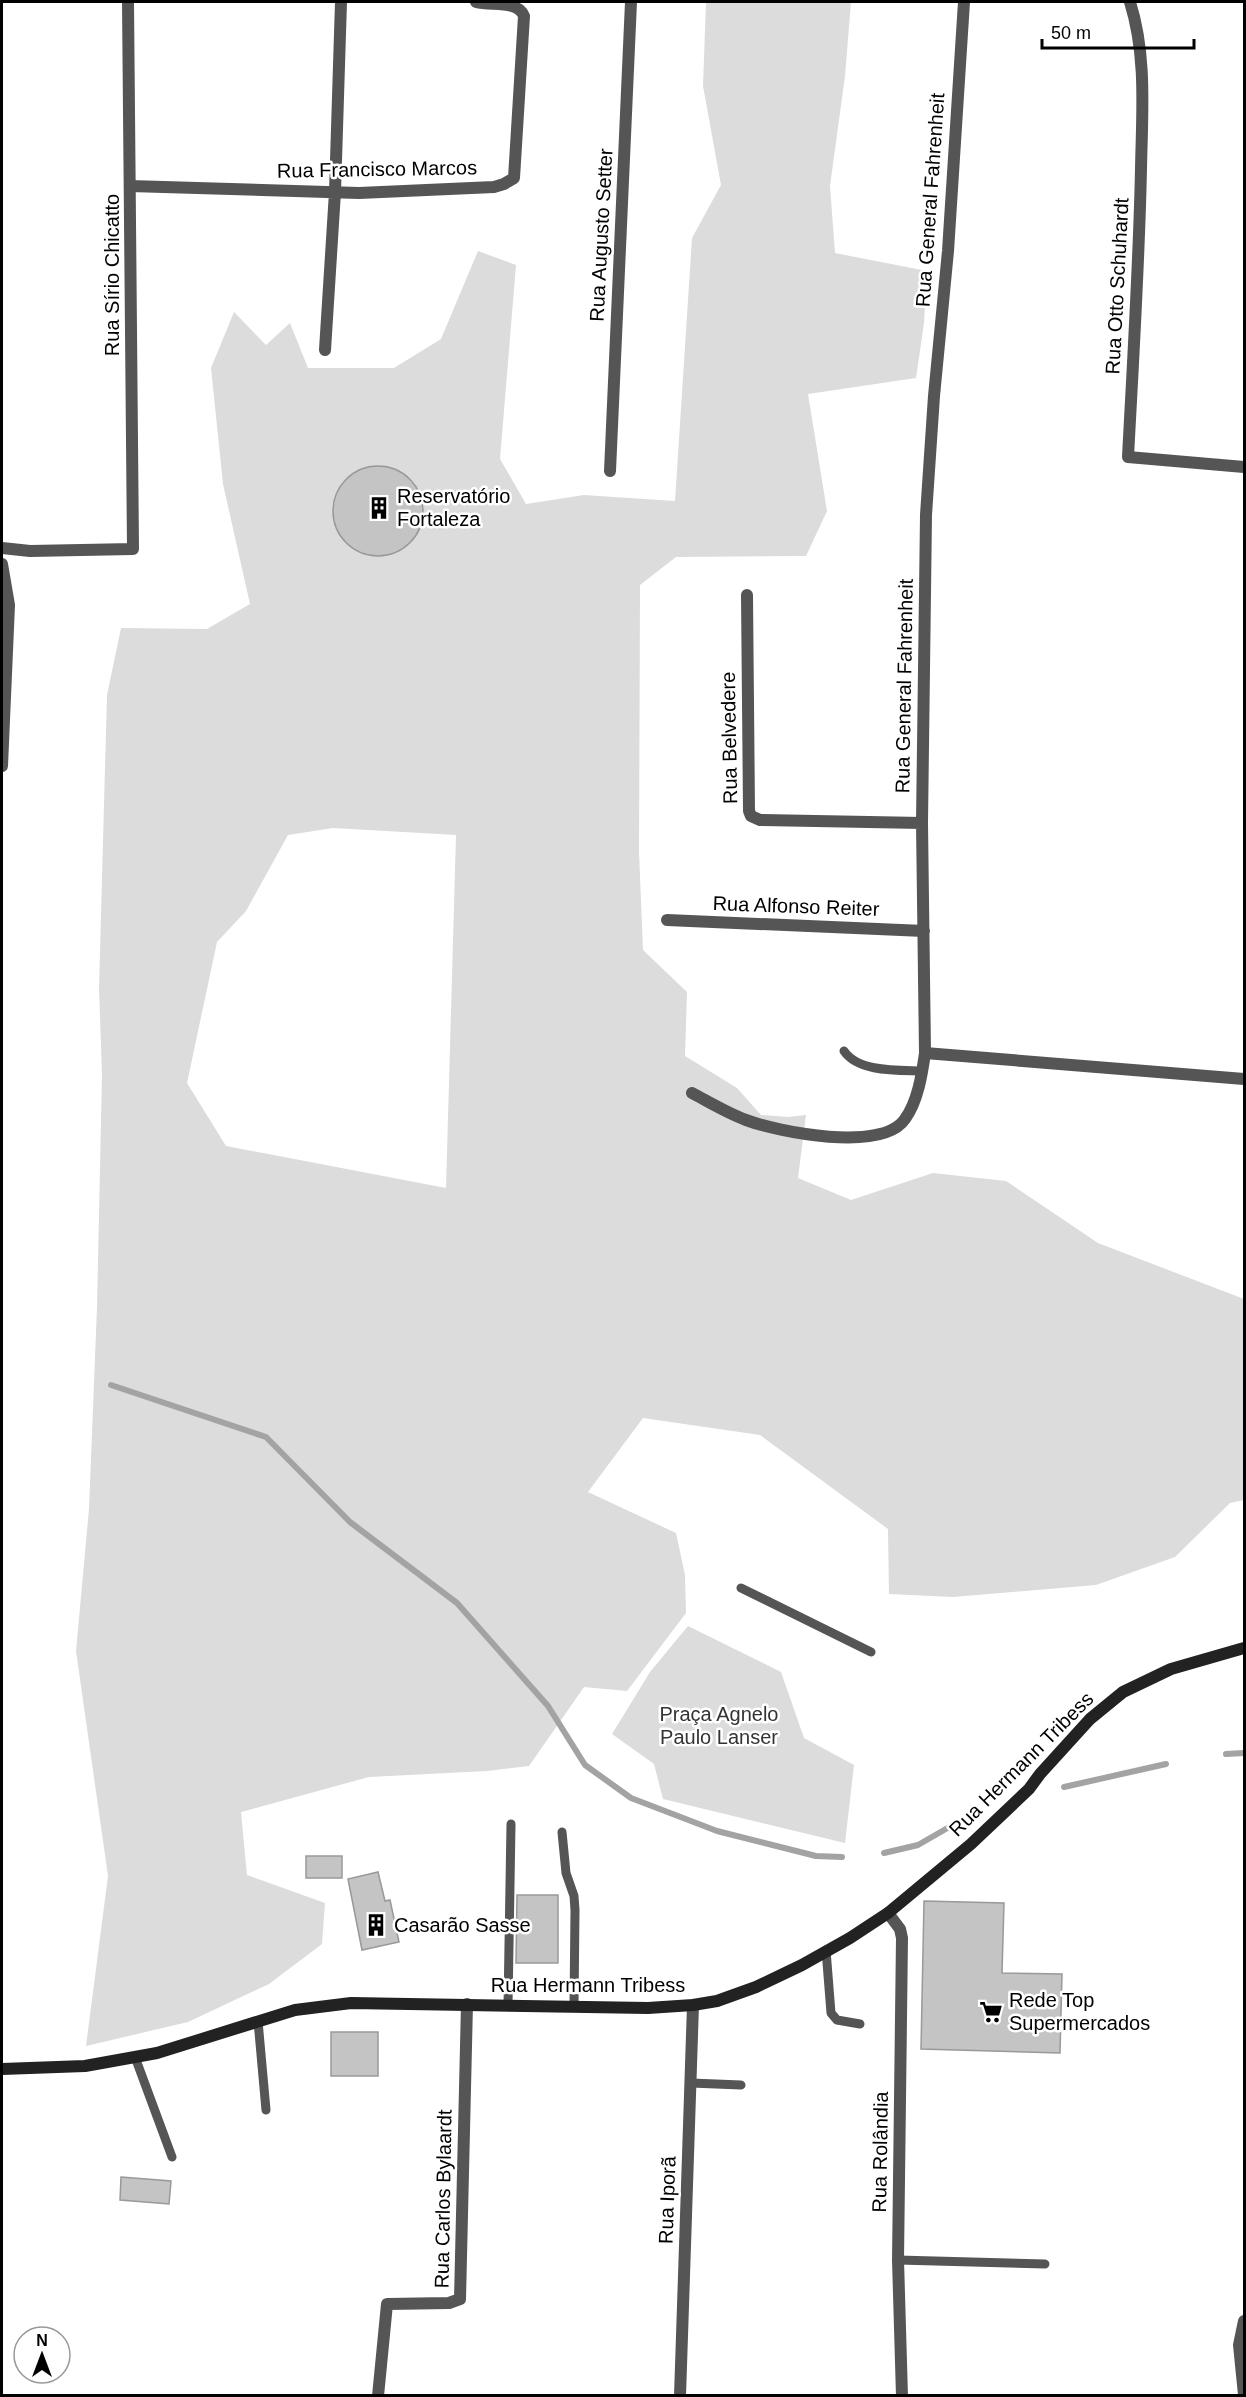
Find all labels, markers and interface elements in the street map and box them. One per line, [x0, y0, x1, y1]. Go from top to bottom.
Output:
scale bar [1042, 12, 1194, 50]
text: 50 m [1051, 23, 1091, 43]
street label: Rua General Fahrenheit [912, 92, 948, 308]
street label: Rua Augusto Setter [585, 147, 617, 322]
street label: Rua Francisco Marcos [277, 156, 477, 182]
street label: Rua Sírio Chicatto [101, 194, 123, 356]
street label: Rua Otto Schuhardt [1101, 197, 1133, 375]
place label: Reservatório Fortaleza [397, 485, 510, 530]
building icon: Reservatório Fortaleza [366, 495, 392, 521]
street label: Rua General Fahrenheit [891, 578, 917, 793]
street label: Rua Belvedere [717, 672, 741, 804]
street label: Rua Alfonso Reiter [712, 892, 880, 920]
street label: Rua Hermann Tribess [944, 1687, 1098, 1841]
park label: Praça Agnelo Paulo Lanser [660, 1703, 778, 1748]
building icon: Casarão Sasse [363, 1912, 389, 1938]
place label: Casarão Sasse [394, 1914, 531, 1936]
street label: Rua Hermann Tribess [491, 1974, 685, 1996]
place label: Rede Top Supermercados [1009, 1989, 1150, 2034]
supermarket icon: Rede Top Supermercados [978, 1999, 1004, 2025]
street label: Rua Rolândia [868, 2090, 892, 2213]
street label: Rua Carlos Bylaardt [430, 2109, 456, 2289]
street label: Rua Iporã [654, 2155, 680, 2244]
north arrow [12, 2325, 72, 2385]
text: N [36, 2332, 48, 2349]

